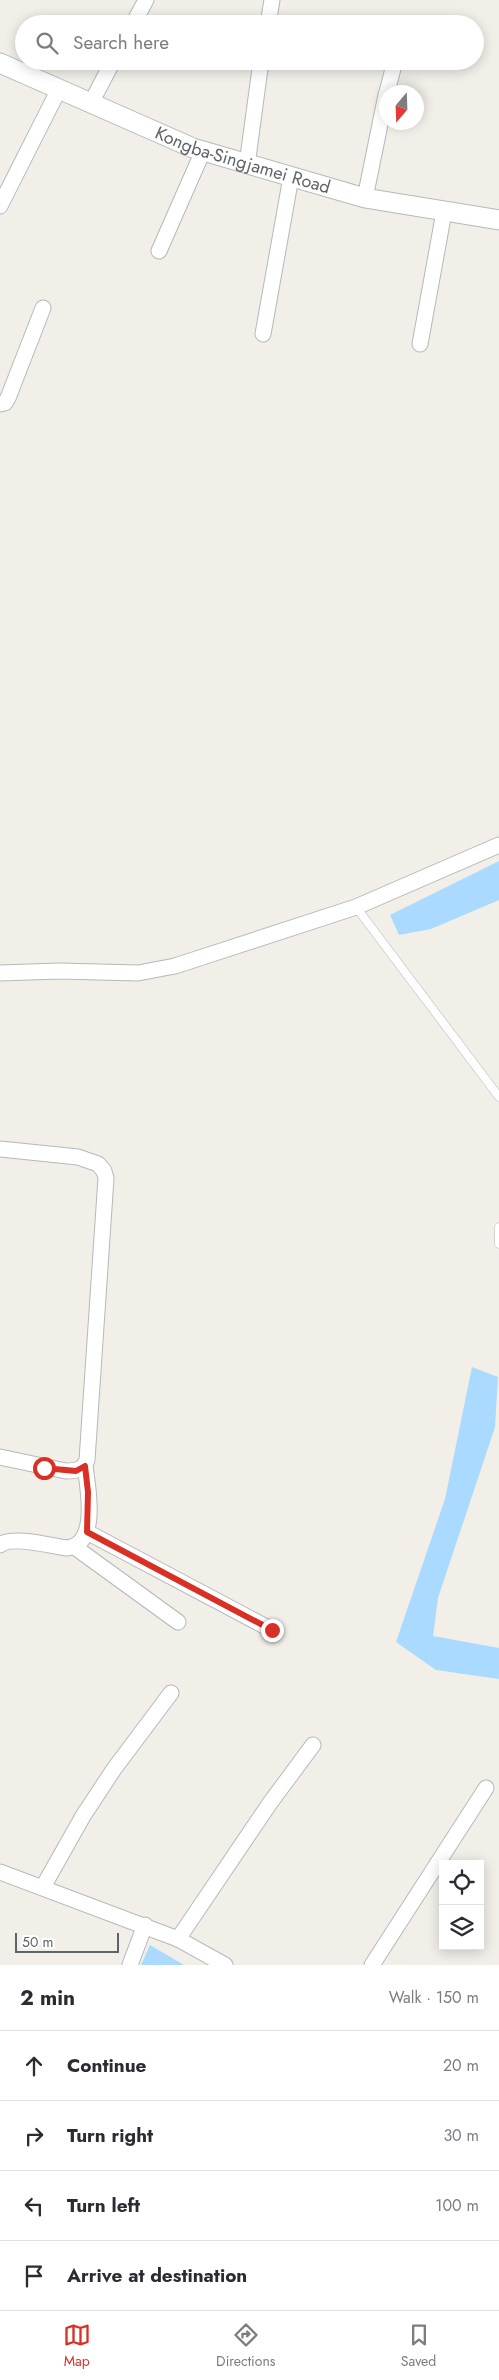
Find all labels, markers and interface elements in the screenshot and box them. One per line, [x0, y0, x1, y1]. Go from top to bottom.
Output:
search box [15, 15, 484, 70]
icon: search [33, 29, 61, 57]
text: Search here [73, 29, 169, 56]
north arrow [379, 85, 424, 130]
street label: Kongba-Singjamei Road [151, 120, 333, 200]
route start [33, 1457, 56, 1480]
route end [261, 1619, 284, 1642]
map controls [439, 1860, 484, 1950]
button: locate [439, 1860, 484, 1905]
button: layers [439, 1905, 484, 1950]
scale bar [15, 1930, 119, 1953]
text: 50 m [22, 1932, 53, 1952]
text: 2 min [20, 1983, 75, 2013]
text: Walk · 150 m [389, 1986, 479, 2009]
icon: ahead [20, 2052, 48, 2080]
text: Continue [67, 2052, 146, 2079]
text: 20 m [443, 2054, 479, 2077]
icon: right [20, 2122, 48, 2150]
text: Turn right [67, 2122, 153, 2149]
text: 30 m [443, 2124, 479, 2147]
icon: left [20, 2192, 48, 2220]
text: Turn left [67, 2192, 140, 2219]
text: 100 m [435, 2194, 479, 2217]
icon: arrive [20, 2262, 48, 2290]
text: Arrive at destination [67, 2262, 247, 2289]
tab: Map [63, 2321, 91, 2371]
tab: Directions [216, 2321, 275, 2371]
tab: Saved [401, 2321, 436, 2371]

